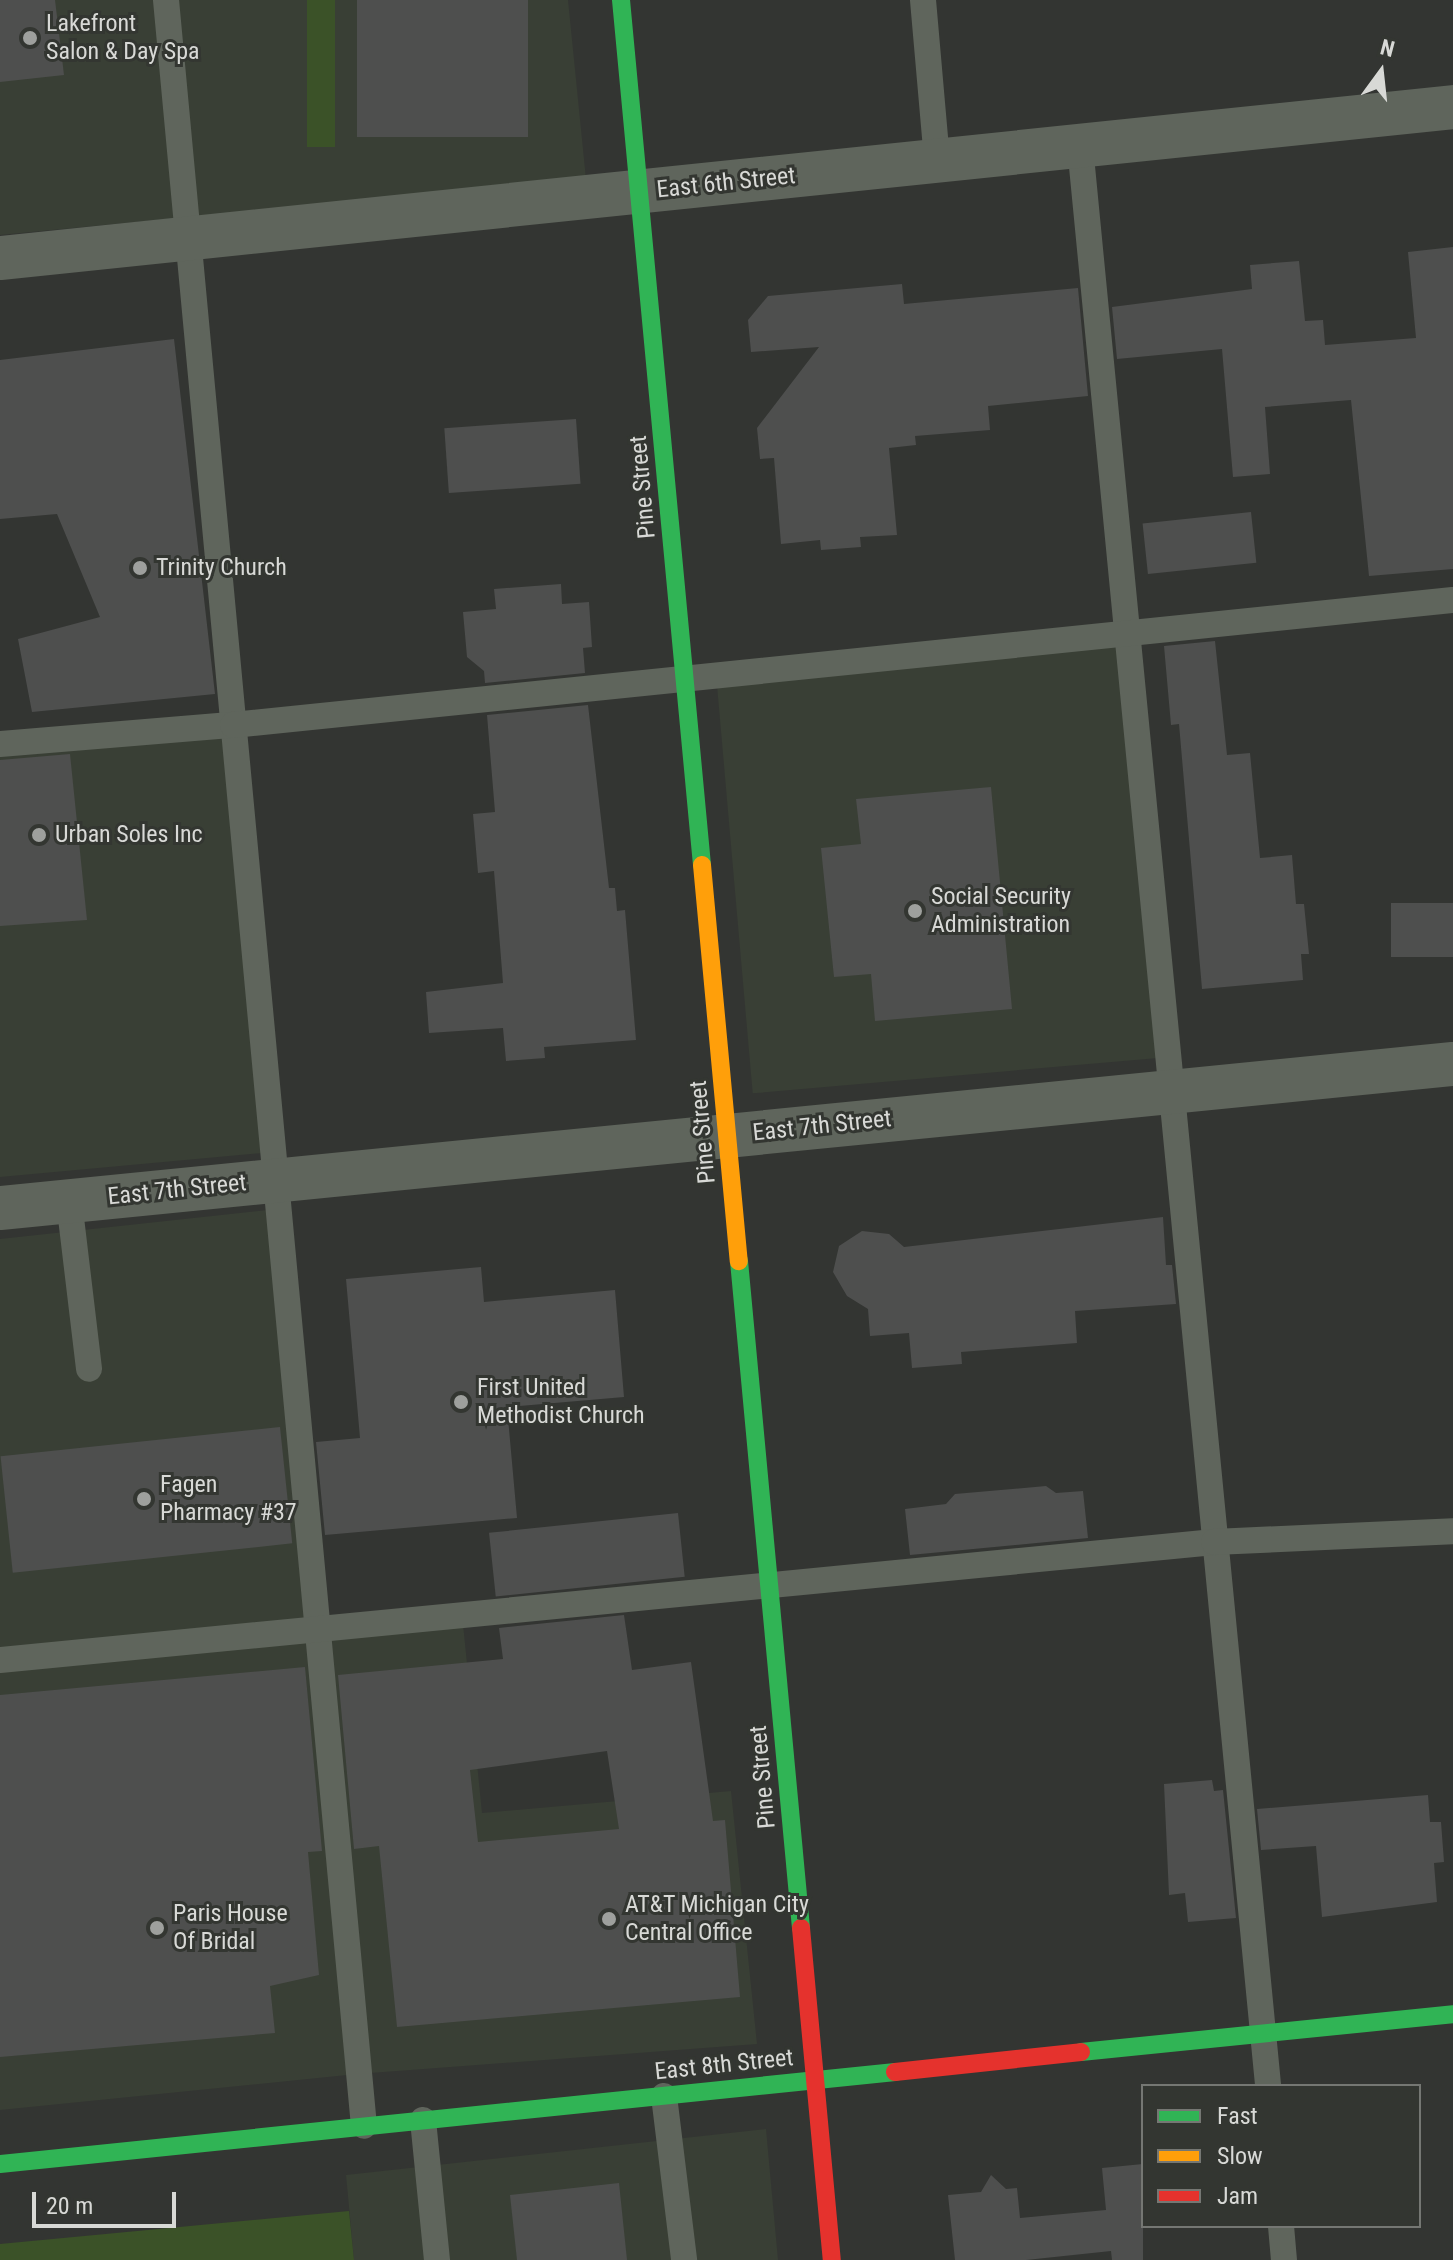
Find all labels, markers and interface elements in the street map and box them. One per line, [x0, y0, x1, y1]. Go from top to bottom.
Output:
place label: Lakefront Salon & Day Spa [46, 10, 199, 66]
marker: Lakefront Salon & Day Spa [21, 29, 39, 47]
north arrow [1341, 32, 1421, 112]
text: N [1378, 35, 1397, 62]
street label: East 6th Street [655, 161, 797, 205]
street label: Pine Street [624, 434, 662, 540]
place label: Trinity Church [156, 554, 287, 582]
marker: Trinity Church [131, 559, 149, 577]
place label: Urban Soles Inc [55, 821, 203, 849]
marker: Urban Soles Inc [30, 826, 48, 844]
place label: Social Security Administration [931, 883, 1071, 939]
marker: Social Security Administration [906, 902, 924, 920]
street label: Pine Street [684, 1079, 722, 1185]
street label: East 7th Street [751, 1104, 893, 1148]
street label: East 7th Street [106, 1168, 248, 1212]
place label: First United Methodist Church [477, 1374, 645, 1430]
marker: First United Methodist Church [452, 1393, 470, 1411]
place label: Fagen Pharmacy #37 [160, 1471, 297, 1527]
marker: Fagen Pharmacy #37 [135, 1490, 153, 1508]
street label: Pine Street [744, 1724, 782, 1830]
place label: AT&T Michigan City Central Office [625, 1891, 809, 1947]
place label: Paris House Of Bridal [173, 1900, 288, 1956]
marker: AT&T Michigan City Central Office [600, 1910, 618, 1928]
marker: Paris House Of Bridal [148, 1919, 166, 1937]
street label: East 8th Street [653, 2043, 795, 2087]
legend [1141, 2084, 1421, 2228]
text: Fast [1217, 2102, 1258, 2130]
text: Slow [1217, 2142, 1263, 2170]
scale bar [36, 2176, 180, 2226]
text: Jam [1217, 2182, 1258, 2210]
text: 20 m [46, 2192, 93, 2220]

